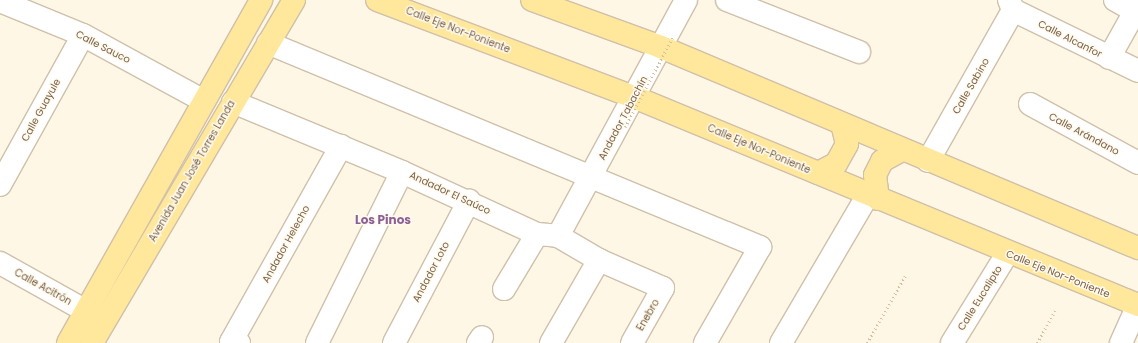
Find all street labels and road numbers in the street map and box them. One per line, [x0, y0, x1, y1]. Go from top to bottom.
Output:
street label: Calle Eje Nor-Poniente [404, 5, 512, 55]
street label: Calle Alcanfor [1036, 18, 1104, 60]
street label: Calle Sauco [74, 28, 132, 66]
street label: Calle Sabino [950, 56, 992, 116]
street label: Andador Tabachín [596, 74, 650, 162]
street label: Calle Guayule [19, 77, 63, 143]
street label: Avenida Juan José Torres Landa [146, 98, 238, 244]
street label: Calle Arándano [1047, 110, 1121, 158]
street label: Calle Eje Nor-Poniente [706, 122, 812, 176]
street label: Andador El Saúco [408, 169, 492, 217]
street label: Andador Helecho [260, 203, 312, 285]
street label: Andador Loto [410, 240, 452, 304]
street label: Calle Eje Nor-Poniente [1004, 248, 1112, 300]
street label: Calle Eucalipto [955, 263, 1005, 333]
street label: Calle Acitrón [12, 266, 74, 308]
street label: Enebro [634, 297, 662, 333]

